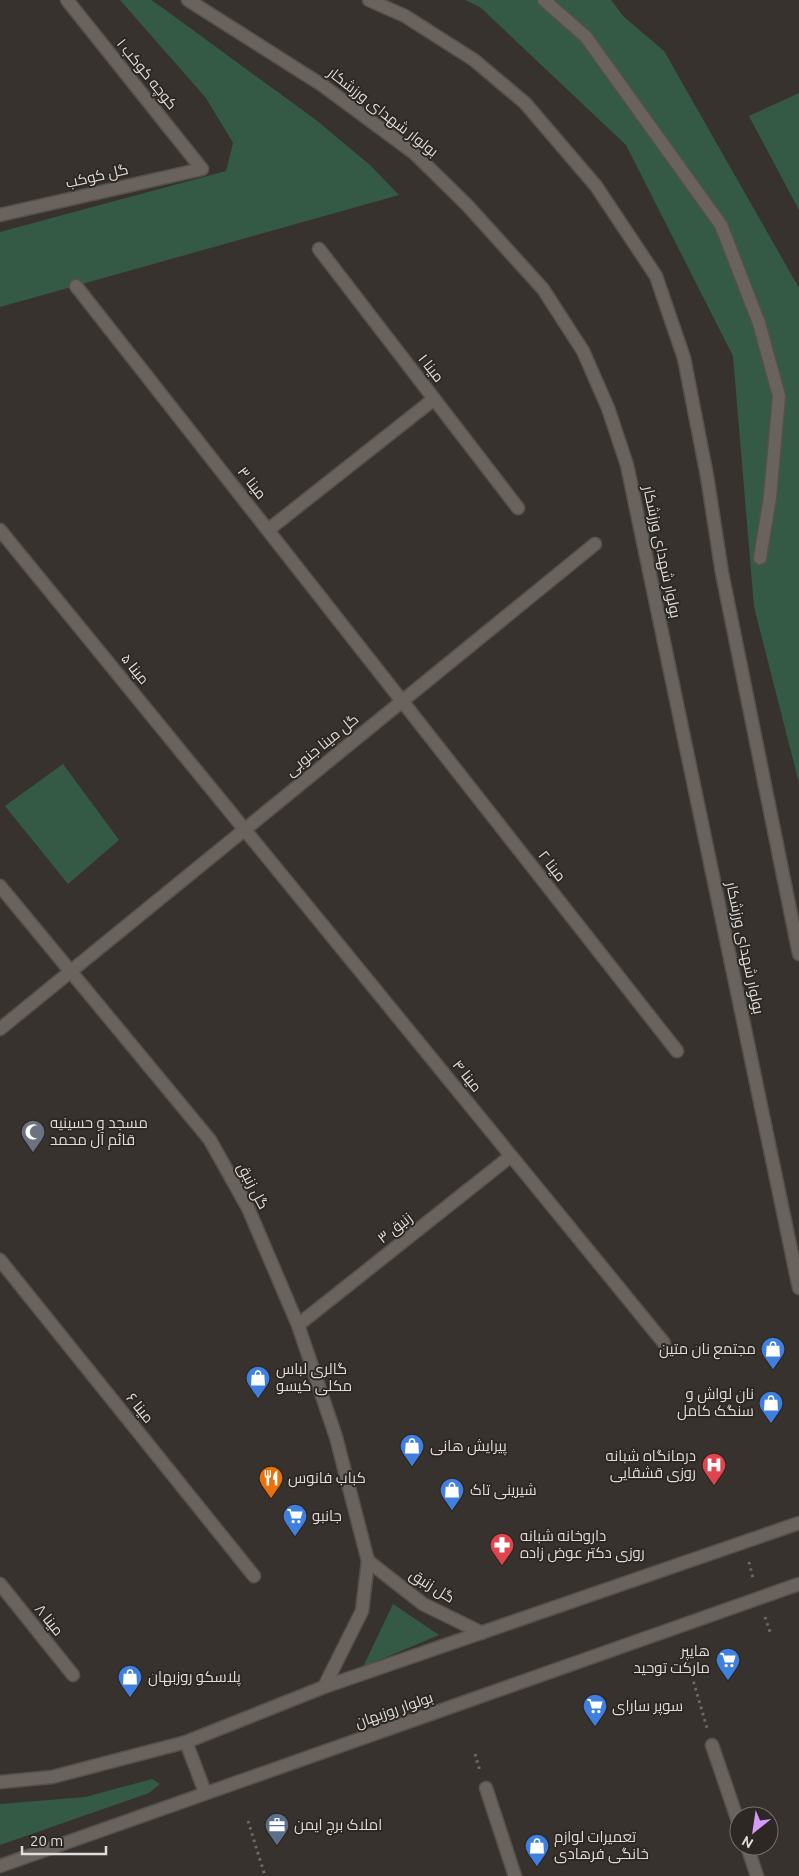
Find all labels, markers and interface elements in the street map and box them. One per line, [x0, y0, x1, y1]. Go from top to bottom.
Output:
street label: کوچه کوکب ۱ [112, 35, 181, 114]
street label: بولوار شهدای ورزشکار [323, 63, 442, 161]
street label: گل کوکب [64, 160, 130, 193]
street label: مینا ۱ [415, 350, 448, 385]
street label: مینا ۳ [234, 463, 270, 502]
street label: بولوار شهدای ورزشکار [638, 483, 685, 620]
street label: مینا ۵ [118, 650, 153, 687]
street label: گل مینا جنوبی [282, 710, 363, 781]
street label: مینا ۲ [535, 847, 570, 884]
street label: بولوار شهدای ورزشکار [721, 879, 768, 1016]
street label: مینا ۴ [449, 1056, 485, 1095]
place label: مسجد و حسینیه قائم آل محمد [50, 1114, 148, 1150]
mosque icon: مسجد و حسینیه قائم آل محمد [20, 1119, 46, 1153]
street label: گل زنبق [232, 1160, 273, 1213]
street label: زنبق ۳ [374, 1209, 417, 1248]
shop icon: مجتمع نان متین [760, 1336, 786, 1370]
place label: مجتمع نان متین [659, 1340, 756, 1360]
place label: گالری لباس مکلی کیسو [276, 1360, 352, 1396]
shop icon: گالری لباس مکلی کیسو [245, 1365, 271, 1399]
place label: نان لواش و سنگک کامل [677, 1385, 754, 1421]
street label: مینا ۶ [123, 1389, 158, 1426]
shop icon: نان لواش و سنگک کامل [758, 1390, 784, 1424]
shop icon: پیرایش هانی [399, 1433, 425, 1467]
place label: پیرایش هانی [430, 1437, 507, 1456]
place label: درمانگاه شبانه روزی قشقایی [606, 1447, 696, 1483]
hospital icon: درمانگاه شبانه روزی قشقایی [701, 1452, 727, 1486]
restaurant icon: کباب فانوس [258, 1465, 284, 1499]
place label: کباب فانوس [288, 1469, 366, 1488]
shop icon: شیرینی تاک [439, 1477, 465, 1511]
place label: شیرینی تاک [470, 1481, 537, 1500]
supermarket icon: جانبو [282, 1503, 308, 1537]
place label: جانبو [312, 1507, 342, 1525]
place label: داروخانه شبانه روزی دکتر عوض زاده [520, 1527, 645, 1563]
pharmacy icon: داروخانه شبانه روزی دکتر عوض زاده [489, 1532, 515, 1566]
street label: گل زنبق [406, 1565, 458, 1608]
street label: مینا ۸ [32, 1600, 67, 1639]
place label: هایپر مارکت توحید [633, 1642, 710, 1677]
supermarket icon: هایپر مارکت توحید [715, 1647, 741, 1681]
shop icon: پلاسکو روزبهان [117, 1664, 143, 1698]
place label: پلاسکو روزبهان [148, 1668, 241, 1687]
street label: بولوار روزبهان [353, 1688, 436, 1733]
supermarket icon: سوپر سارای [582, 1693, 608, 1727]
place label: سوپر سارای [612, 1697, 683, 1716]
north arrow [729, 1806, 779, 1856]
office icon: املاک برج ایمن [264, 1812, 290, 1846]
place label: املاک برج ایمن [294, 1816, 382, 1836]
scale bar [22, 1824, 106, 1856]
place label: تعمیرات لوازم خانگی فرهادی [554, 1828, 649, 1864]
text: 20 m [30, 1832, 63, 1849]
shop icon: تعمیرات لوازم خانگی فرهادی [524, 1833, 550, 1867]
text: N [739, 1833, 756, 1852]

